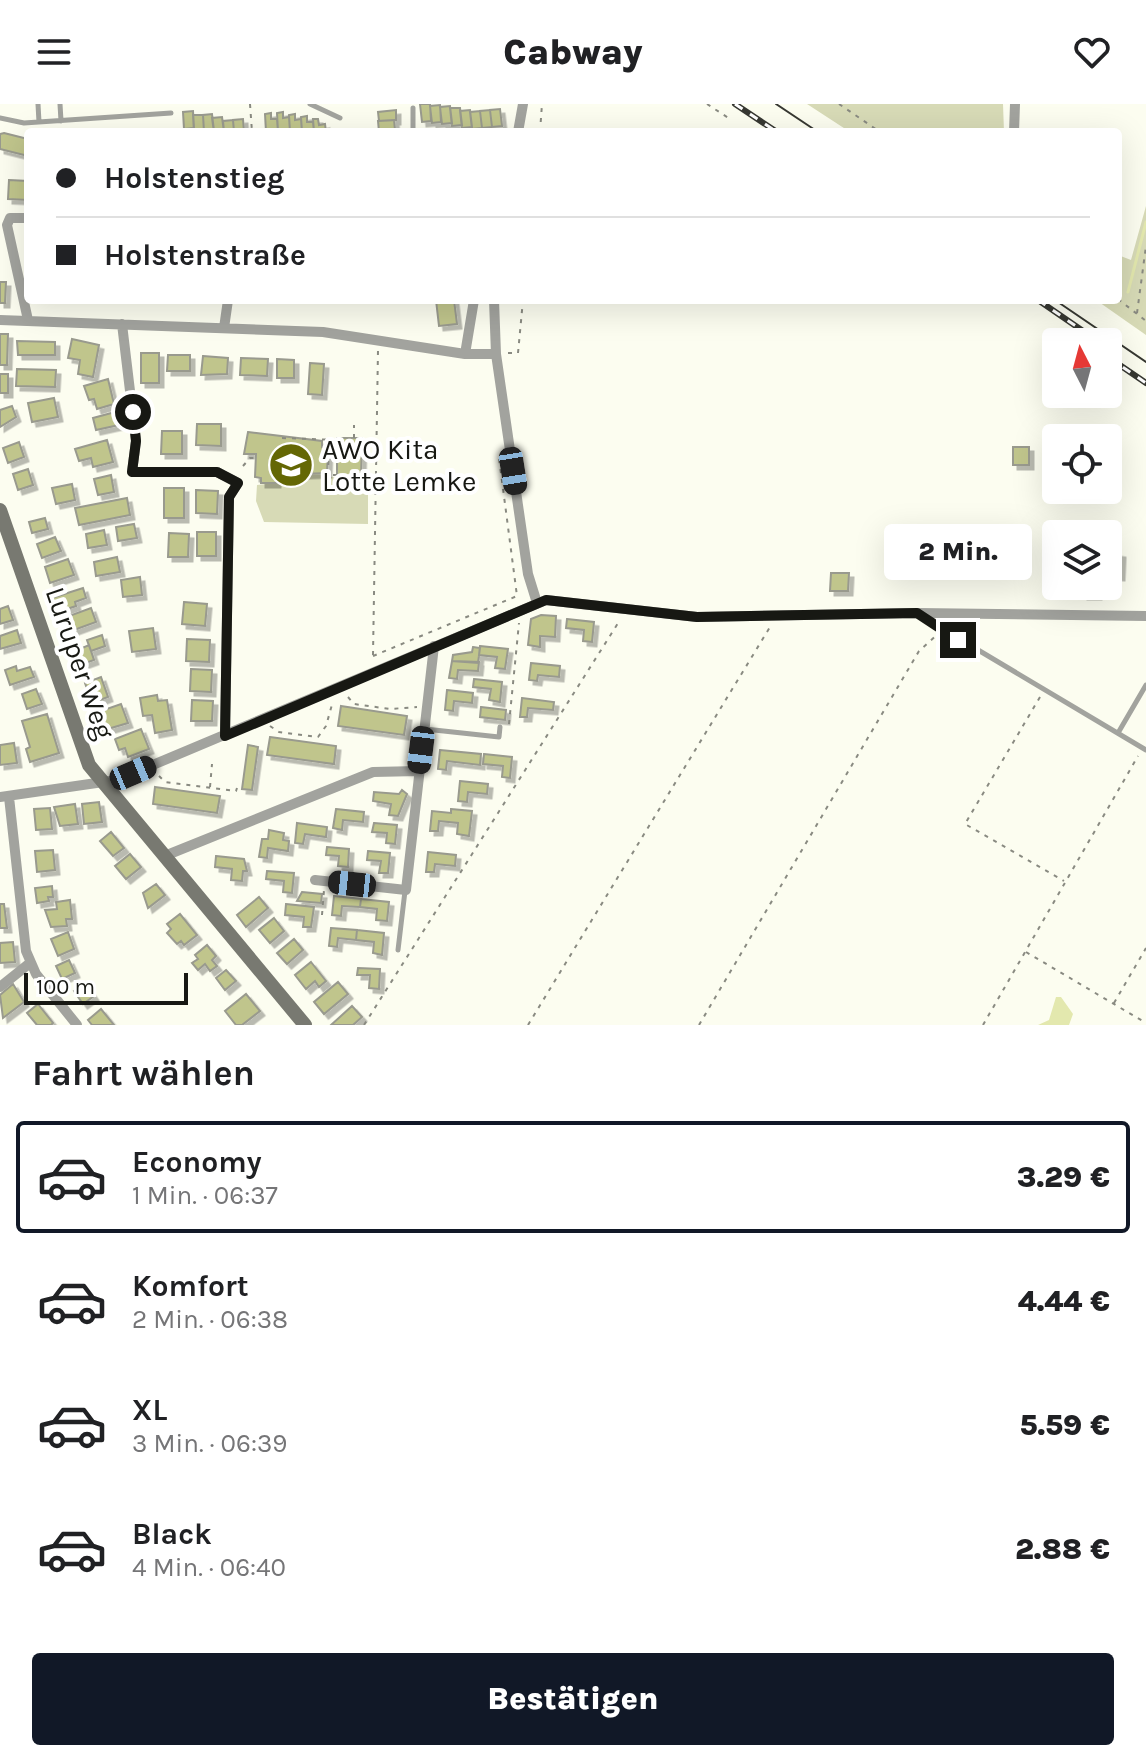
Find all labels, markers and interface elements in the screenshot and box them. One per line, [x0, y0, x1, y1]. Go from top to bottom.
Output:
icon: menu [32, 30, 76, 74]
icon: heart [1070, 30, 1114, 74]
text: Cabway [503, 31, 643, 73]
text: Holstenstieg [104, 160, 284, 196]
text: Holstenstraße [104, 237, 306, 273]
north arrow [1042, 328, 1122, 408]
map controls [1042, 328, 1122, 600]
route start [115, 394, 151, 430]
button: locate [1042, 424, 1122, 504]
place label: AWO Kita Lotte Lemke [322, 433, 476, 498]
school or university icon: AWO Kita Lotte Lemke [267, 441, 315, 489]
car [497, 445, 529, 497]
button: layers [1042, 520, 1122, 600]
callout: 2 Min. [884, 524, 1032, 580]
text: 2 Min. [918, 536, 998, 567]
street label: Luruper Weg [39, 582, 122, 744]
route end [940, 622, 976, 658]
car [406, 725, 436, 775]
car [106, 753, 160, 793]
car [327, 870, 377, 898]
scale bar [24, 969, 188, 1005]
text: 100 m [36, 974, 95, 1000]
text: Fahrt wählen [32, 1052, 255, 1094]
icon: car [36, 1141, 108, 1213]
text: Economy [132, 1144, 262, 1180]
text: 3.29 € [1017, 1159, 1110, 1195]
text: 1 Min. · 06:37 [132, 1180, 278, 1211]
icon: car [36, 1265, 108, 1337]
text: Komfort [132, 1268, 249, 1304]
text: 4.44 € [1018, 1283, 1110, 1319]
text: 2 Min. · 06:38 [132, 1304, 288, 1335]
icon: car [36, 1389, 108, 1461]
text: XL [132, 1392, 167, 1428]
text: 5.59 € [1019, 1407, 1110, 1443]
text: 3 Min. · 06:39 [132, 1428, 287, 1459]
icon: car [36, 1513, 108, 1585]
text: Black [132, 1516, 212, 1552]
text: 2.88 € [1015, 1531, 1110, 1567]
text: 4 Min. · 06:40 [132, 1552, 286, 1583]
button: Bestätigen [32, 1653, 1114, 1745]

